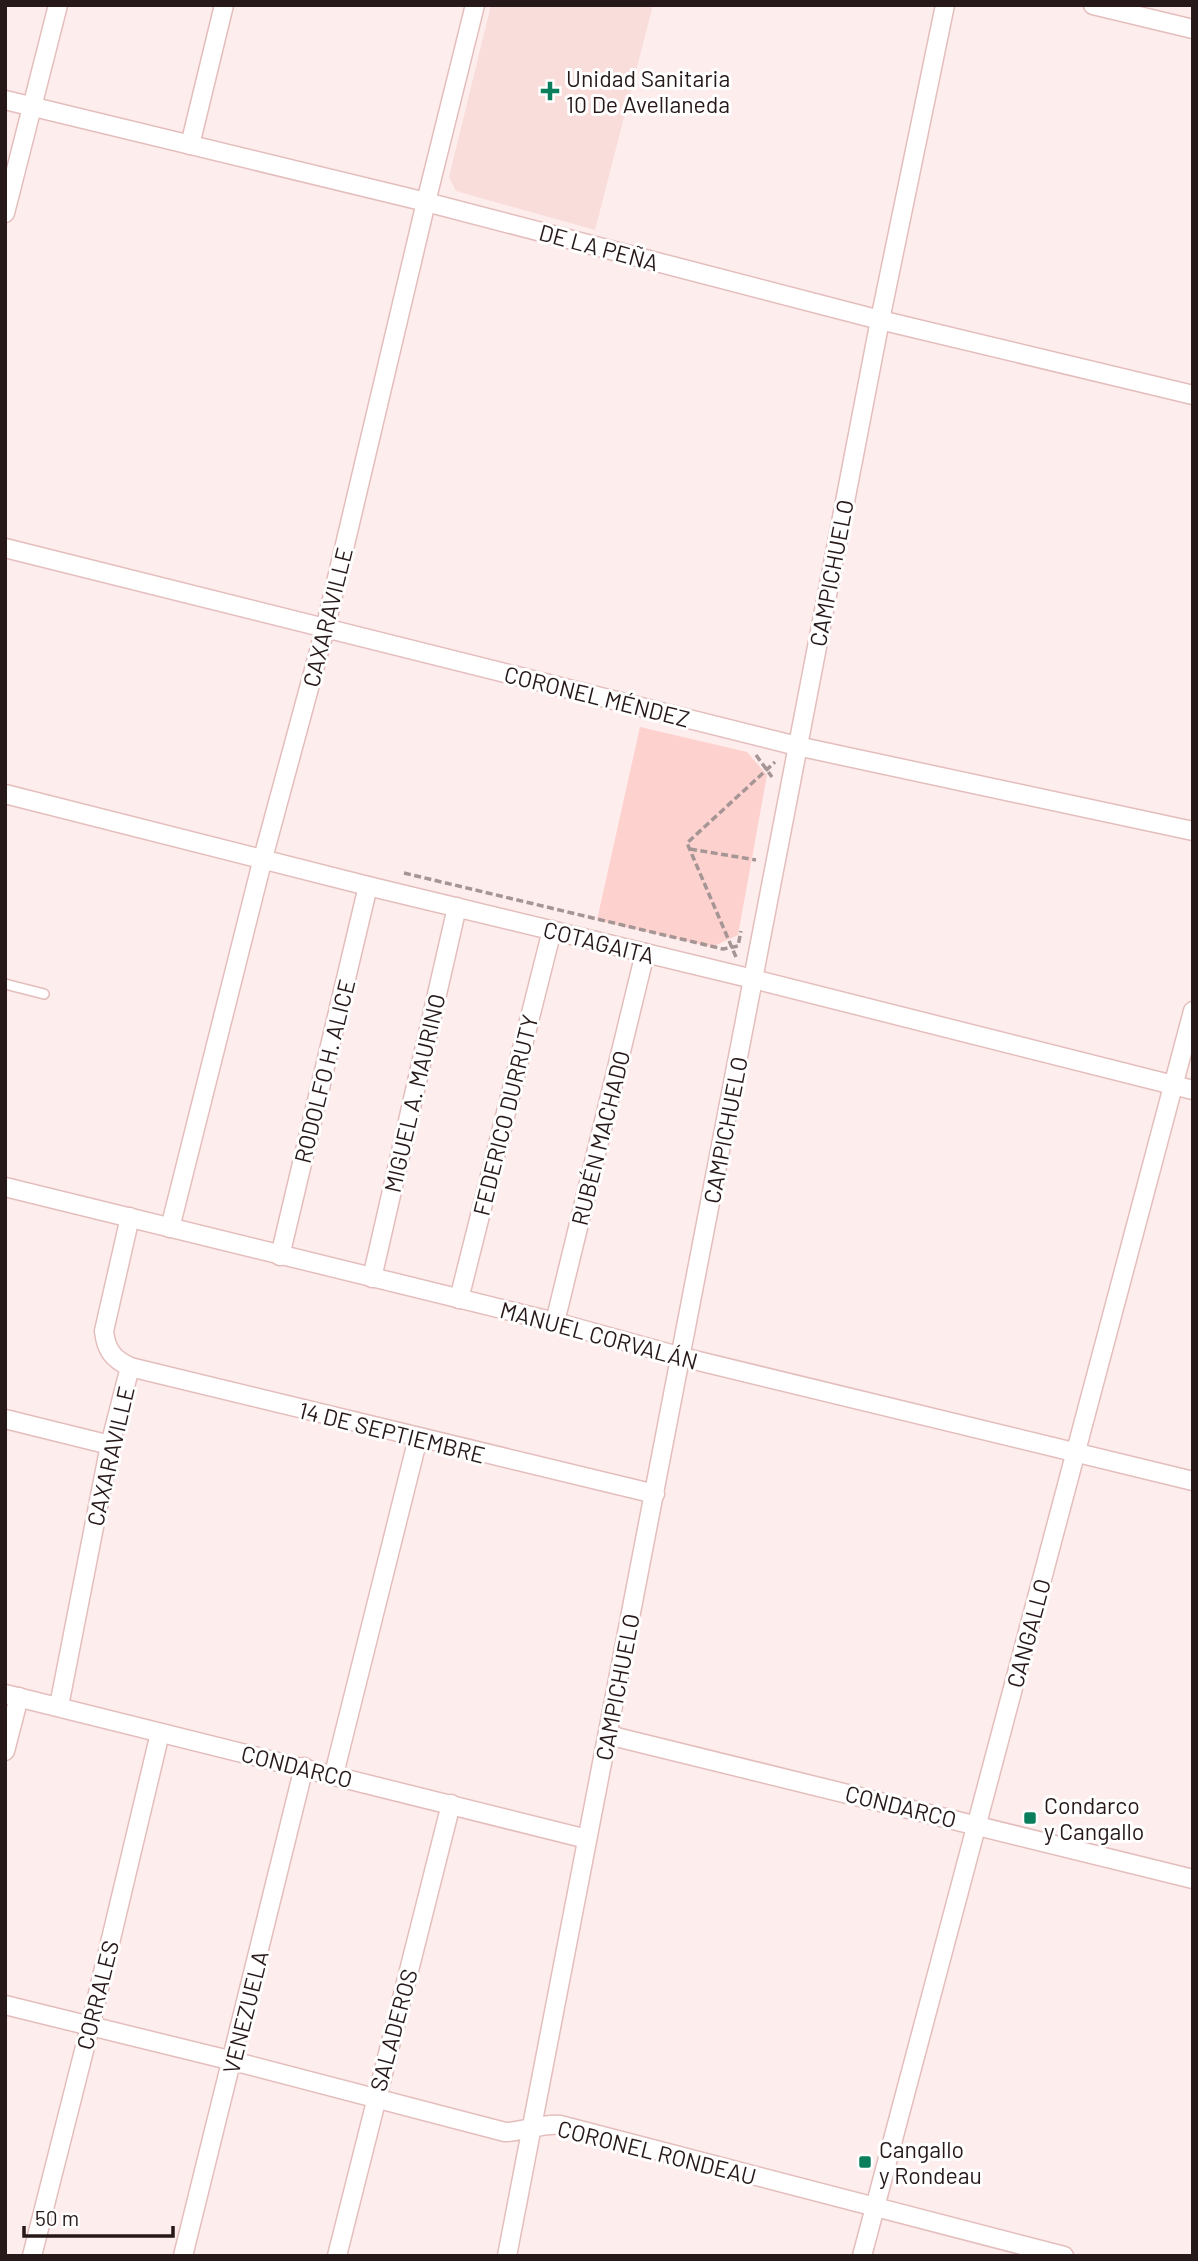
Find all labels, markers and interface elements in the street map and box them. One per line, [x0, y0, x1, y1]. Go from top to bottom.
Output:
place label: Unidad Sanitaria 10 De Avellaneda [566, 64, 730, 118]
marker: Unidad Sanitaria 10 De Avellaneda [540, 81, 560, 101]
street label: DE LA PEÑA [536, 218, 662, 276]
street label: CAMPICHUELO [803, 497, 859, 649]
street label: CAXARAVILLE [296, 544, 358, 690]
street label: CORONEL MÉNDEZ [502, 659, 692, 733]
street label: COTAGAITA [541, 915, 657, 969]
street label: RODOLFO H. ALICE [288, 976, 360, 1166]
street label: MIGUEL A. MAURINO [378, 991, 450, 1195]
street label: FEDERICO DURRUTY [466, 1012, 544, 1218]
street label: RUBÉN MACHADO [565, 1048, 635, 1228]
street label: CAMPICHUELO [697, 1054, 753, 1206]
street label: MANUEL CORVALÁN [497, 1295, 701, 1375]
street label: CAXARAVILLE [80, 1383, 140, 1529]
street label: 14 DE SEPTIEMBRE [296, 1395, 488, 1469]
street label: CANGALLO [1000, 1575, 1056, 1691]
street label: CAMPICHUELO [589, 1611, 645, 1763]
street label: CONDARCO [239, 1739, 355, 1793]
street label: CONDARCO [843, 1779, 959, 1833]
place label: Condarco y Cangallo [1044, 1791, 1144, 1845]
marker: Condarco y Cangallo [1022, 1810, 1038, 1826]
street label: CORRALES [70, 1937, 124, 2053]
street label: VENEZUELA [216, 1948, 274, 2076]
street label: SALADEROS [363, 1966, 423, 2094]
street label: CORONEL RONDEAU [555, 2114, 759, 2190]
place label: Cangallo y Rondeau [879, 2135, 982, 2189]
marker: Cangallo y Rondeau [857, 2154, 873, 2170]
scale bar [24, 2194, 173, 2238]
text: 50 m [35, 2205, 79, 2230]

